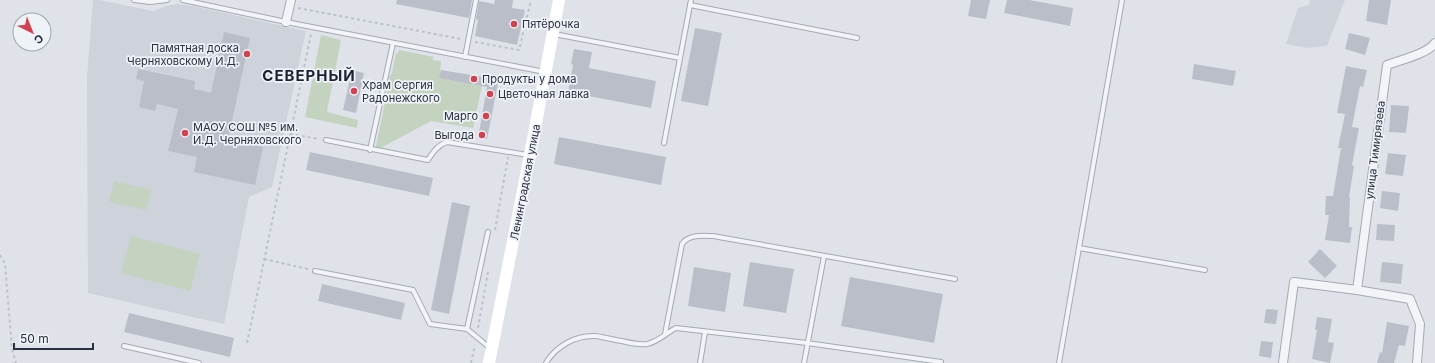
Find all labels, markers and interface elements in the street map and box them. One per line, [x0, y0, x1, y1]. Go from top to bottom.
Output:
north arrow [12, 12, 52, 52]
place label: Пятёрочка [522, 17, 580, 31]
marker: Пятёрочка [509, 19, 519, 29]
text: С [31, 31, 47, 47]
place label: Памятная доска Черняховскому И.Д. [127, 41, 239, 68]
marker: Памятная доска Черняховскому И.Д. [242, 49, 252, 59]
district label: СЕВЕРНЫЙ [262, 66, 356, 85]
place label: Продукты у дома [482, 72, 576, 86]
marker: Продукты у дома [469, 74, 479, 84]
place label: Храм Сергия Радонежского [362, 78, 440, 105]
marker: Храм Сергия Радонежского [349, 86, 359, 96]
place label: Цветочная лавка [498, 87, 589, 101]
marker: Цветочная лавка [485, 89, 495, 99]
street label: улица Тимирязева [1362, 100, 1388, 200]
place label: Марго [444, 109, 478, 123]
marker: Марго [481, 111, 491, 121]
place label: МАОУ СОШ №5 им. И.Д. Черняховского [193, 120, 302, 147]
street label: Ленинградская улица [507, 123, 543, 241]
marker: МАОУ СОШ №5 им. И.Д. Черняховского [180, 128, 190, 138]
place label: Выгода [434, 128, 474, 142]
marker: Выгода [477, 130, 487, 140]
scale bar [14, 325, 93, 351]
text: 50 m [20, 331, 49, 346]

